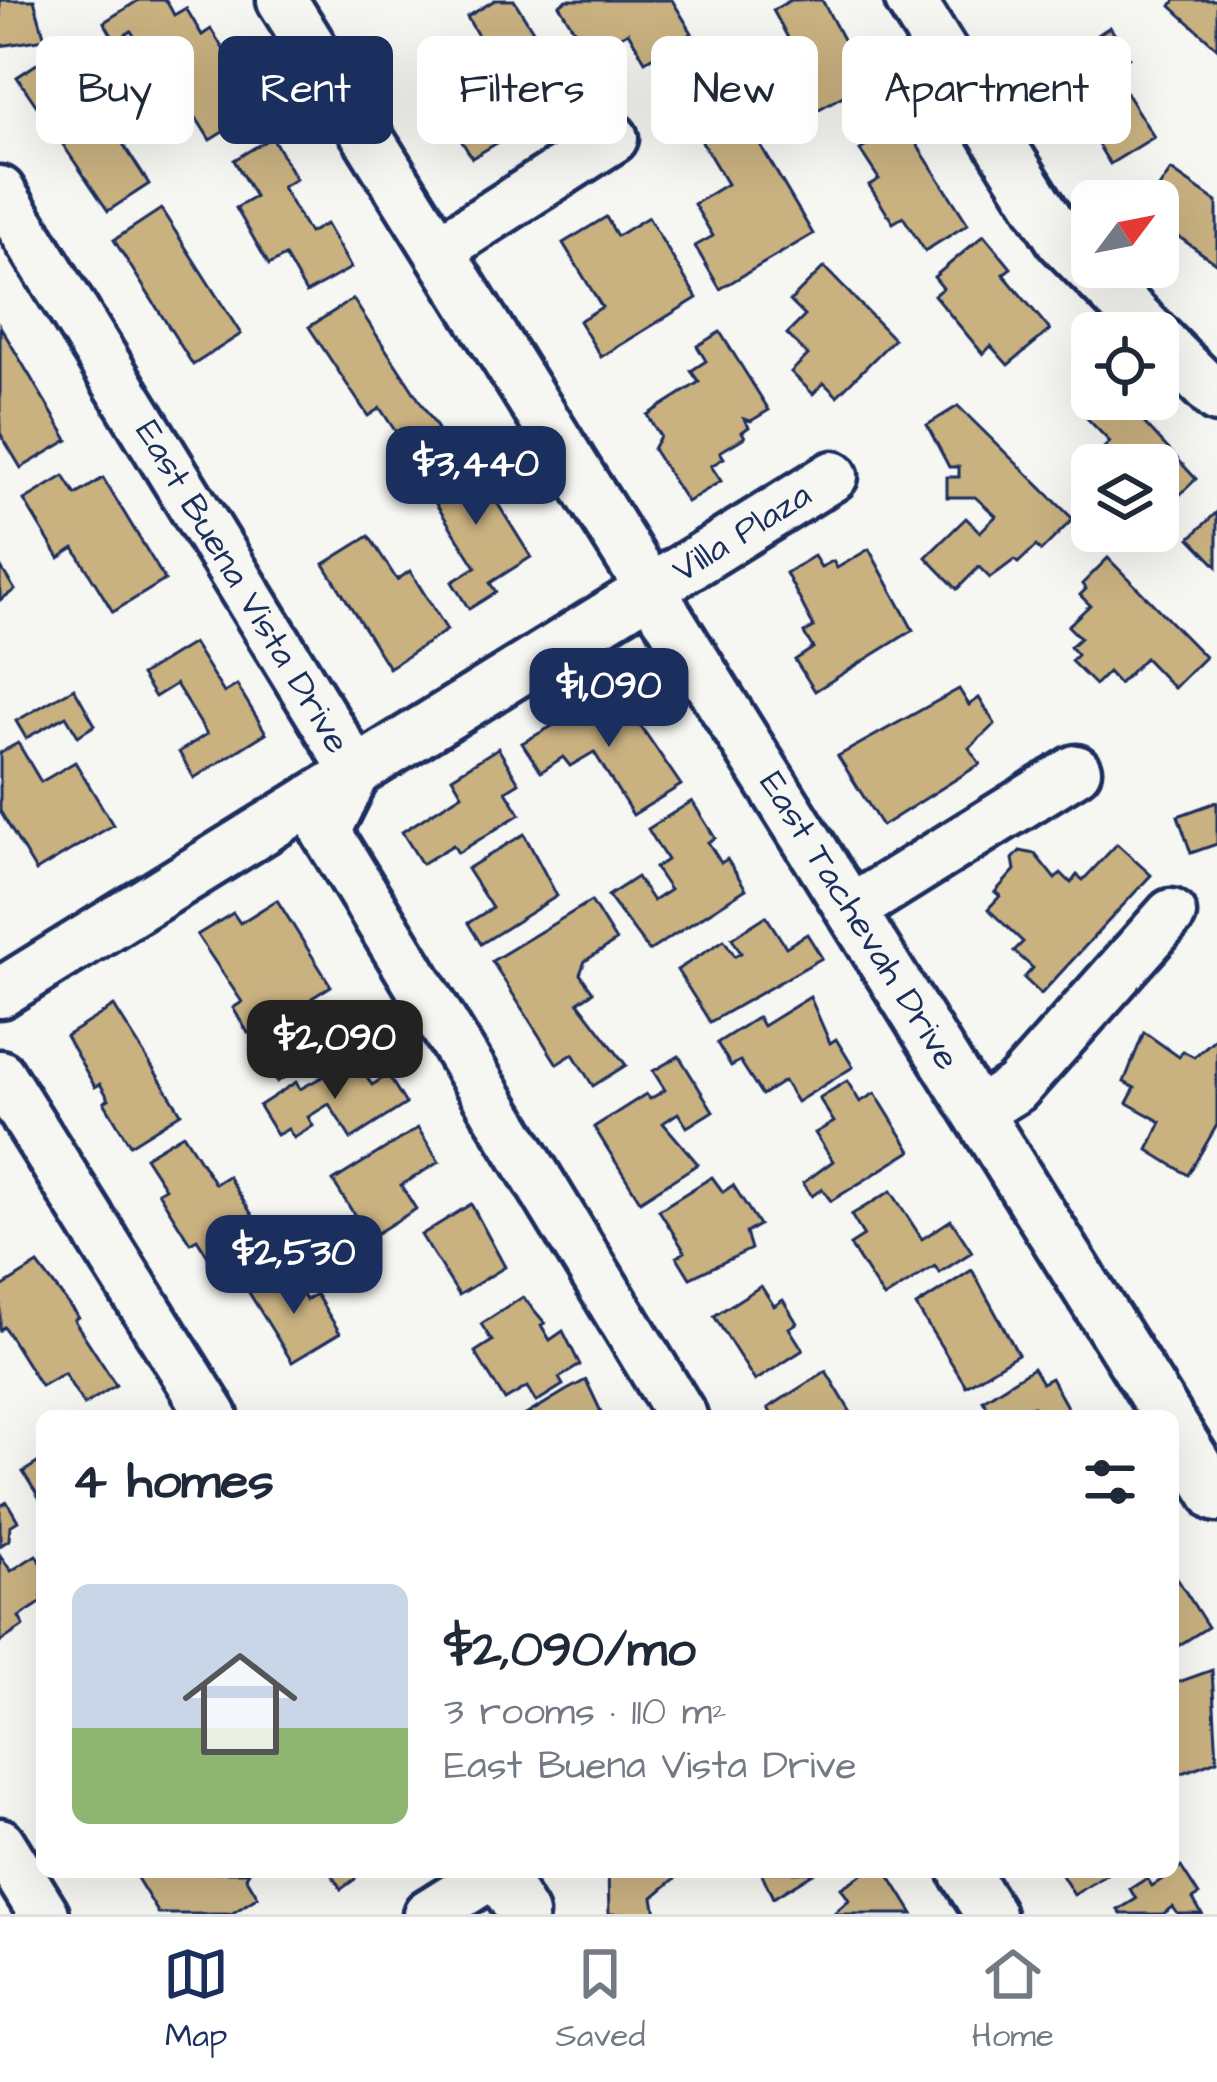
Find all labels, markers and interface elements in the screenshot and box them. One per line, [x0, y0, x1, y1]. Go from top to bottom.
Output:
chip: Buy [36, 36, 194, 144]
chip: Rent [218, 36, 393, 144]
chip: Filters [417, 36, 627, 144]
chip: New [651, 36, 818, 144]
chip: Apartment [842, 36, 1131, 144]
north arrow [1071, 180, 1179, 288]
map controls [1071, 180, 1179, 552]
button: locate [1071, 312, 1179, 420]
street label: East Buena Vista Drive [122, 411, 362, 763]
pin: $3,440 [378, 426, 574, 528]
text: $3,440 [413, 438, 539, 492]
button: layers [1071, 444, 1179, 552]
street label: Villa Plaza [663, 470, 821, 596]
pin: $1,090 [511, 648, 707, 750]
text: $1,090 [556, 660, 662, 714]
street label: East Tachevah Drive [746, 762, 972, 1080]
pin: $2,090 [237, 1000, 433, 1102]
text: $2,090 [274, 1012, 396, 1066]
pin: $2,530 [196, 1215, 392, 1317]
text: $2,530 [232, 1227, 356, 1281]
text: 4 homes [72, 1447, 274, 1518]
icon: filters [1077, 1449, 1143, 1515]
text: $2,090/mo [444, 1615, 696, 1686]
icon: home [168, 1632, 312, 1776]
text: 3 rooms · 110 m² [444, 1686, 727, 1740]
text: East Buena Vista Drive [444, 1740, 857, 1794]
tab: Map [163, 1941, 229, 2059]
tab: Saved [555, 1941, 645, 2059]
tab: Home [972, 1941, 1054, 2059]

